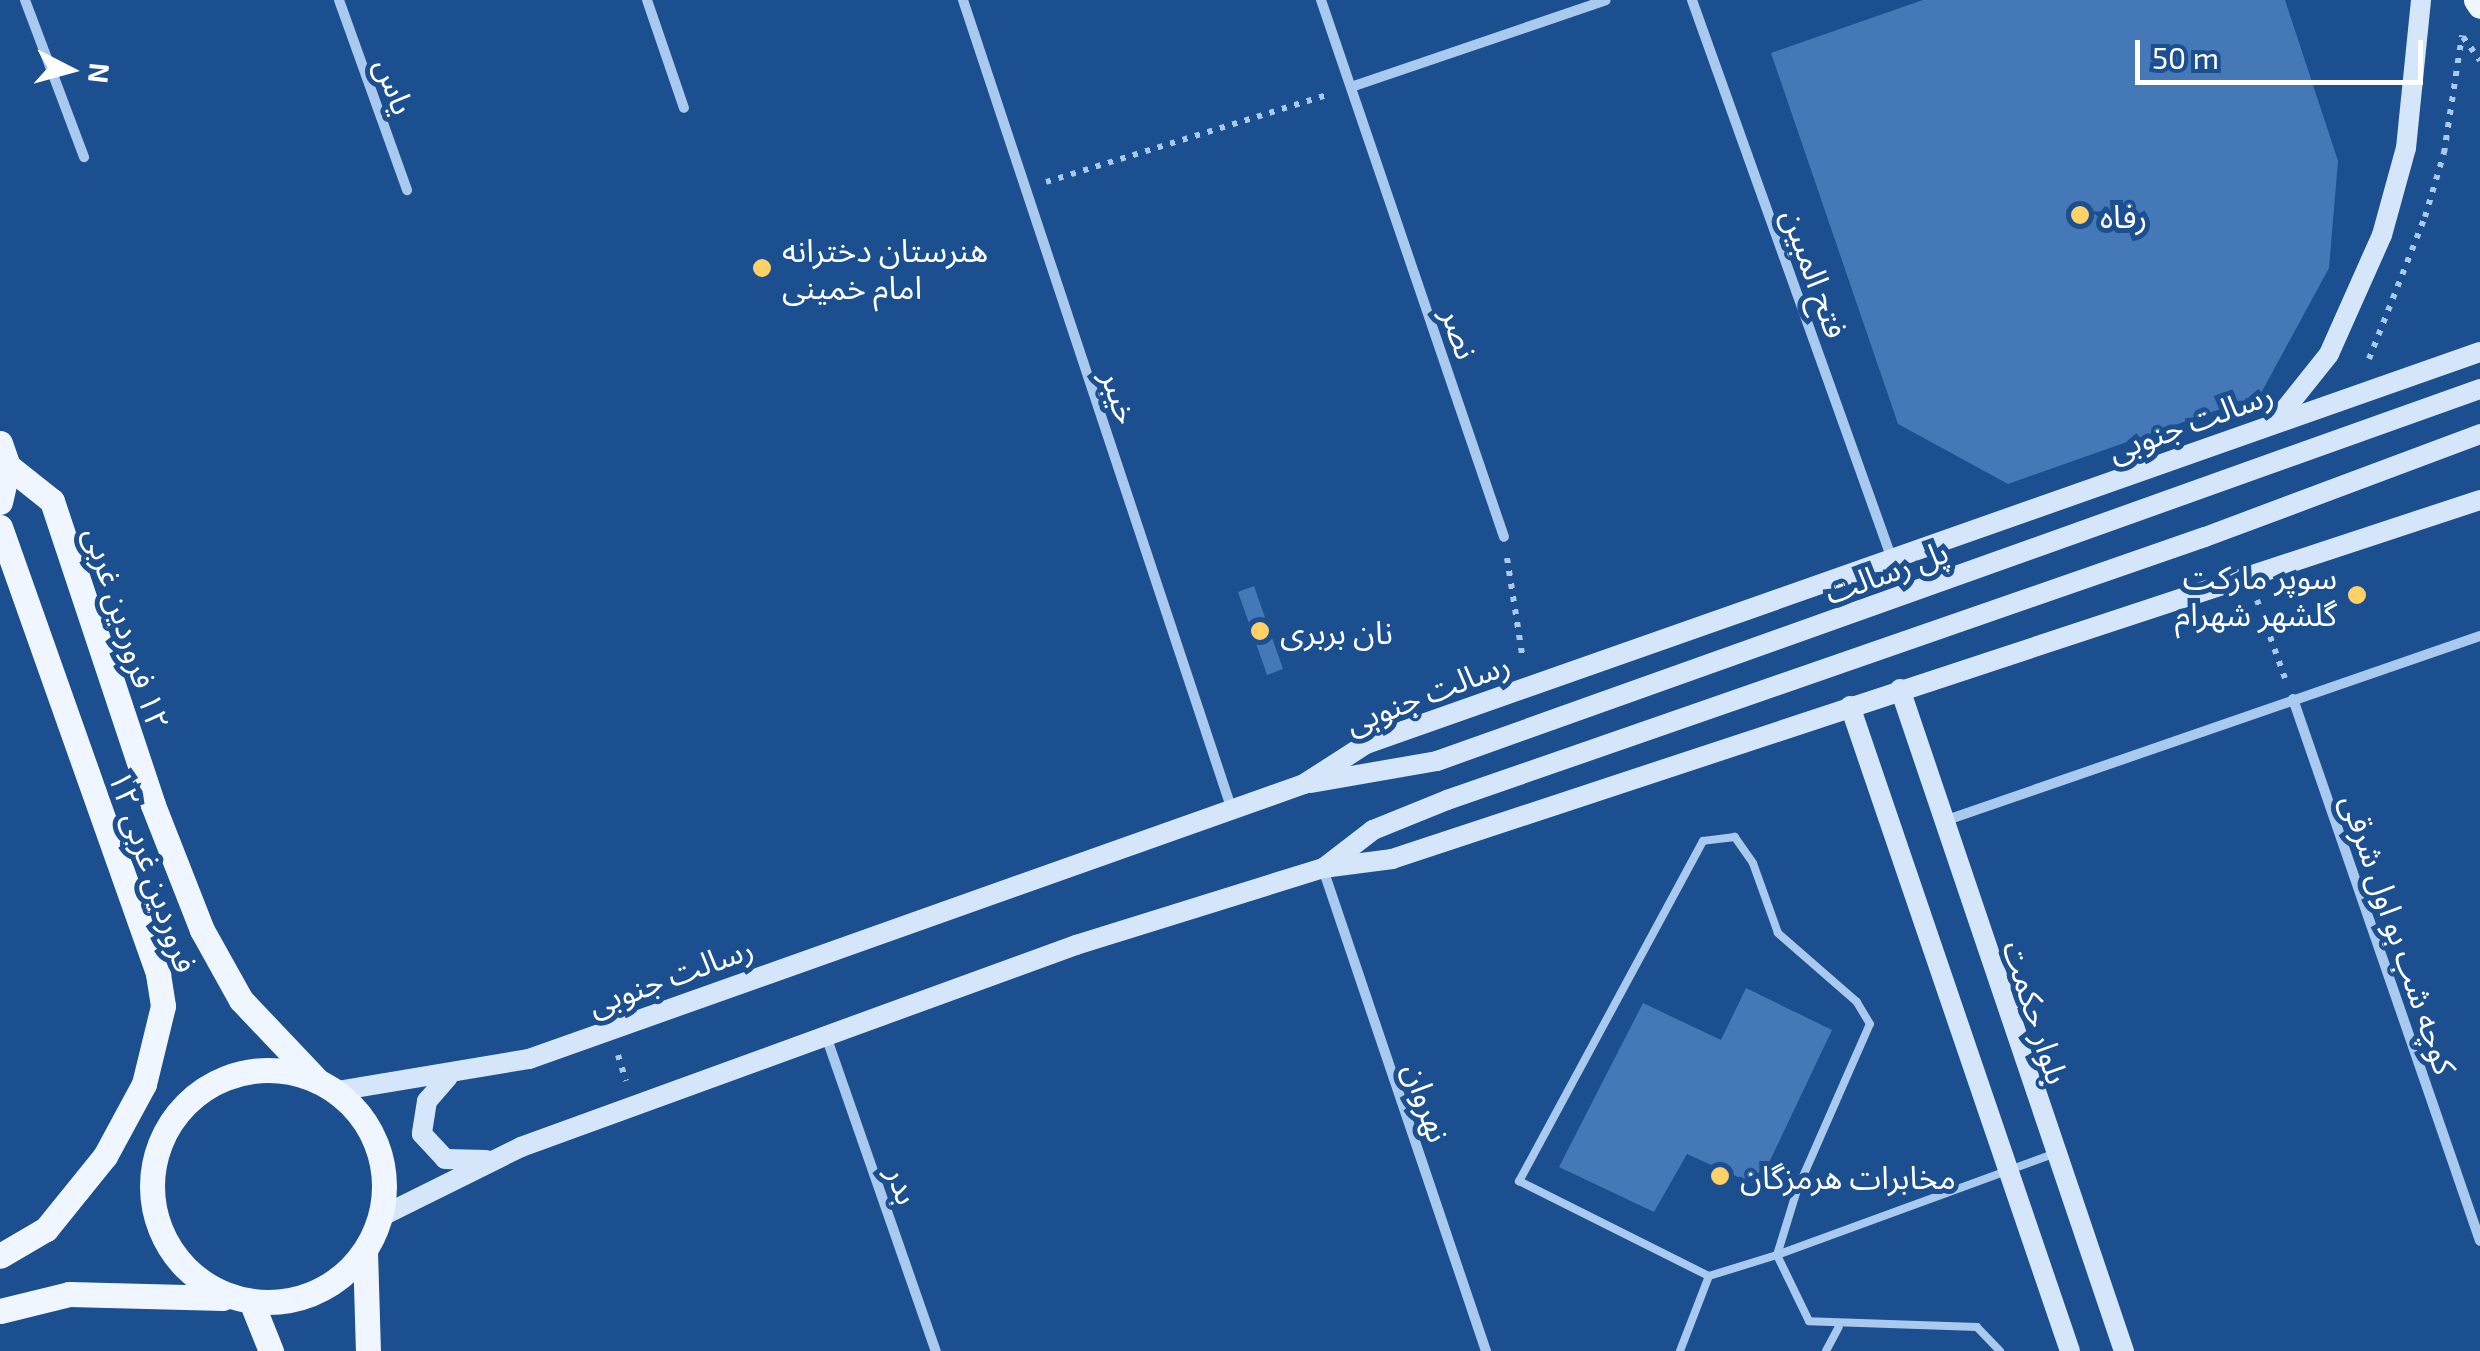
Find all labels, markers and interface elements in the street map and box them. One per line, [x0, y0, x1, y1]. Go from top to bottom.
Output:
north arrow [20, 20, 120, 120]
scale bar [2140, 20, 2428, 82]
text: 50 m [2152, 39, 2219, 75]
street label: یاس [368, 52, 424, 120]
text: N [82, 61, 118, 85]
place label: رفاه [2100, 196, 2147, 234]
street label: فتح المبین [1775, 203, 1857, 343]
marker: رفاه [2069, 204, 2091, 226]
place label: هنرستان دخترانه امام خمینی [782, 231, 988, 306]
marker: هنرستان دخترانه امام خمینی [751, 257, 773, 279]
street label: نصر [1434, 302, 1488, 364]
street label: خیبر [1094, 365, 1148, 429]
street label: رسالت جنوبی [2102, 373, 2278, 469]
street label: ١٢ فروردین غربى [77, 522, 179, 734]
street label: پل رسالت [1819, 531, 1953, 611]
place label: سوپر مارکت گلشهر شهرام [2175, 558, 2337, 633]
marker: سوپر مارکت گلشهر شهرام [2346, 584, 2368, 606]
place label: نان بربری [1280, 612, 1393, 650]
marker: نان بربری [1249, 620, 1271, 642]
street label: رسالت جنوبی [1340, 643, 1514, 741]
street label: ۱۲ فروردین غربی [101, 765, 207, 977]
street label: کوچه شب بو اول شرقی [2334, 789, 2466, 1079]
street label: رسالت جنوبی [582, 927, 758, 1023]
street label: بلوار حکمت [1996, 936, 2078, 1088]
street label: نهروان [1397, 1057, 1459, 1147]
place label: مخابرات هرمزگان [1740, 1157, 1956, 1195]
street label: بدر [880, 1161, 928, 1209]
marker: مخابرات هرمزگان [1709, 1165, 1731, 1187]

